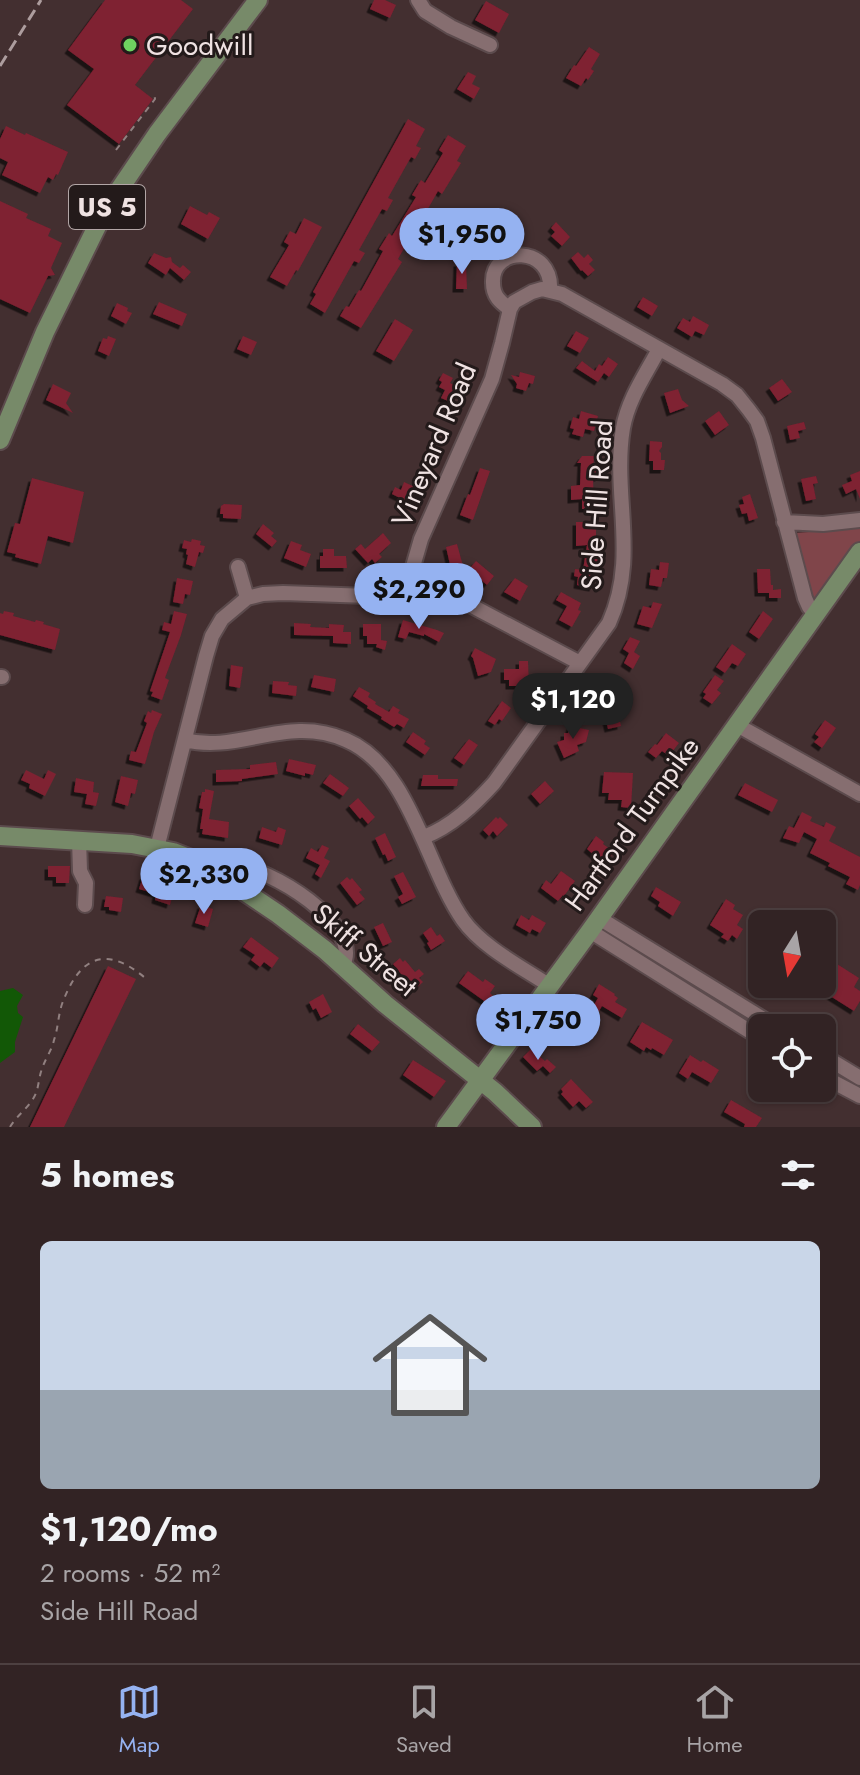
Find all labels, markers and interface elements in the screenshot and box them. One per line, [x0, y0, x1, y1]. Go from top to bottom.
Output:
place label: Goodwill [146, 25, 253, 66]
marker: Goodwill [121, 36, 139, 54]
road number: US 5 [69, 185, 145, 229]
pin: $1,950 [397, 208, 527, 276]
text: $1,950 [417, 215, 507, 253]
street label: Vineyard Road [381, 357, 487, 533]
street label: Side Hill Road [571, 419, 623, 591]
pin: $2,290 [354, 563, 484, 631]
text: $2,290 [372, 570, 466, 608]
pin: $1,120 [508, 673, 638, 741]
text: $1,120 [530, 680, 616, 718]
street label: Hartford Turnpike [555, 728, 709, 920]
pin: $2,330 [139, 848, 269, 916]
text: $2,330 [158, 855, 250, 893]
street label: Skiff Street [303, 894, 427, 1006]
north arrow [748, 910, 836, 998]
map controls [748, 910, 836, 1102]
pin: $1,750 [473, 994, 603, 1062]
text: $1,750 [494, 1001, 582, 1039]
button: locate [748, 1014, 836, 1102]
text: 5 homes [40, 1151, 174, 1200]
icon: filters [776, 1153, 820, 1197]
icon: home [358, 1293, 502, 1437]
text: $1,120/mo [40, 1505, 218, 1554]
text: 2 rooms · 52 m² [40, 1554, 220, 1592]
text: Side Hill Road [40, 1592, 198, 1630]
tab: Map [117, 1680, 161, 1760]
tab: Saved [396, 1680, 452, 1760]
tab: Home [686, 1680, 743, 1760]

